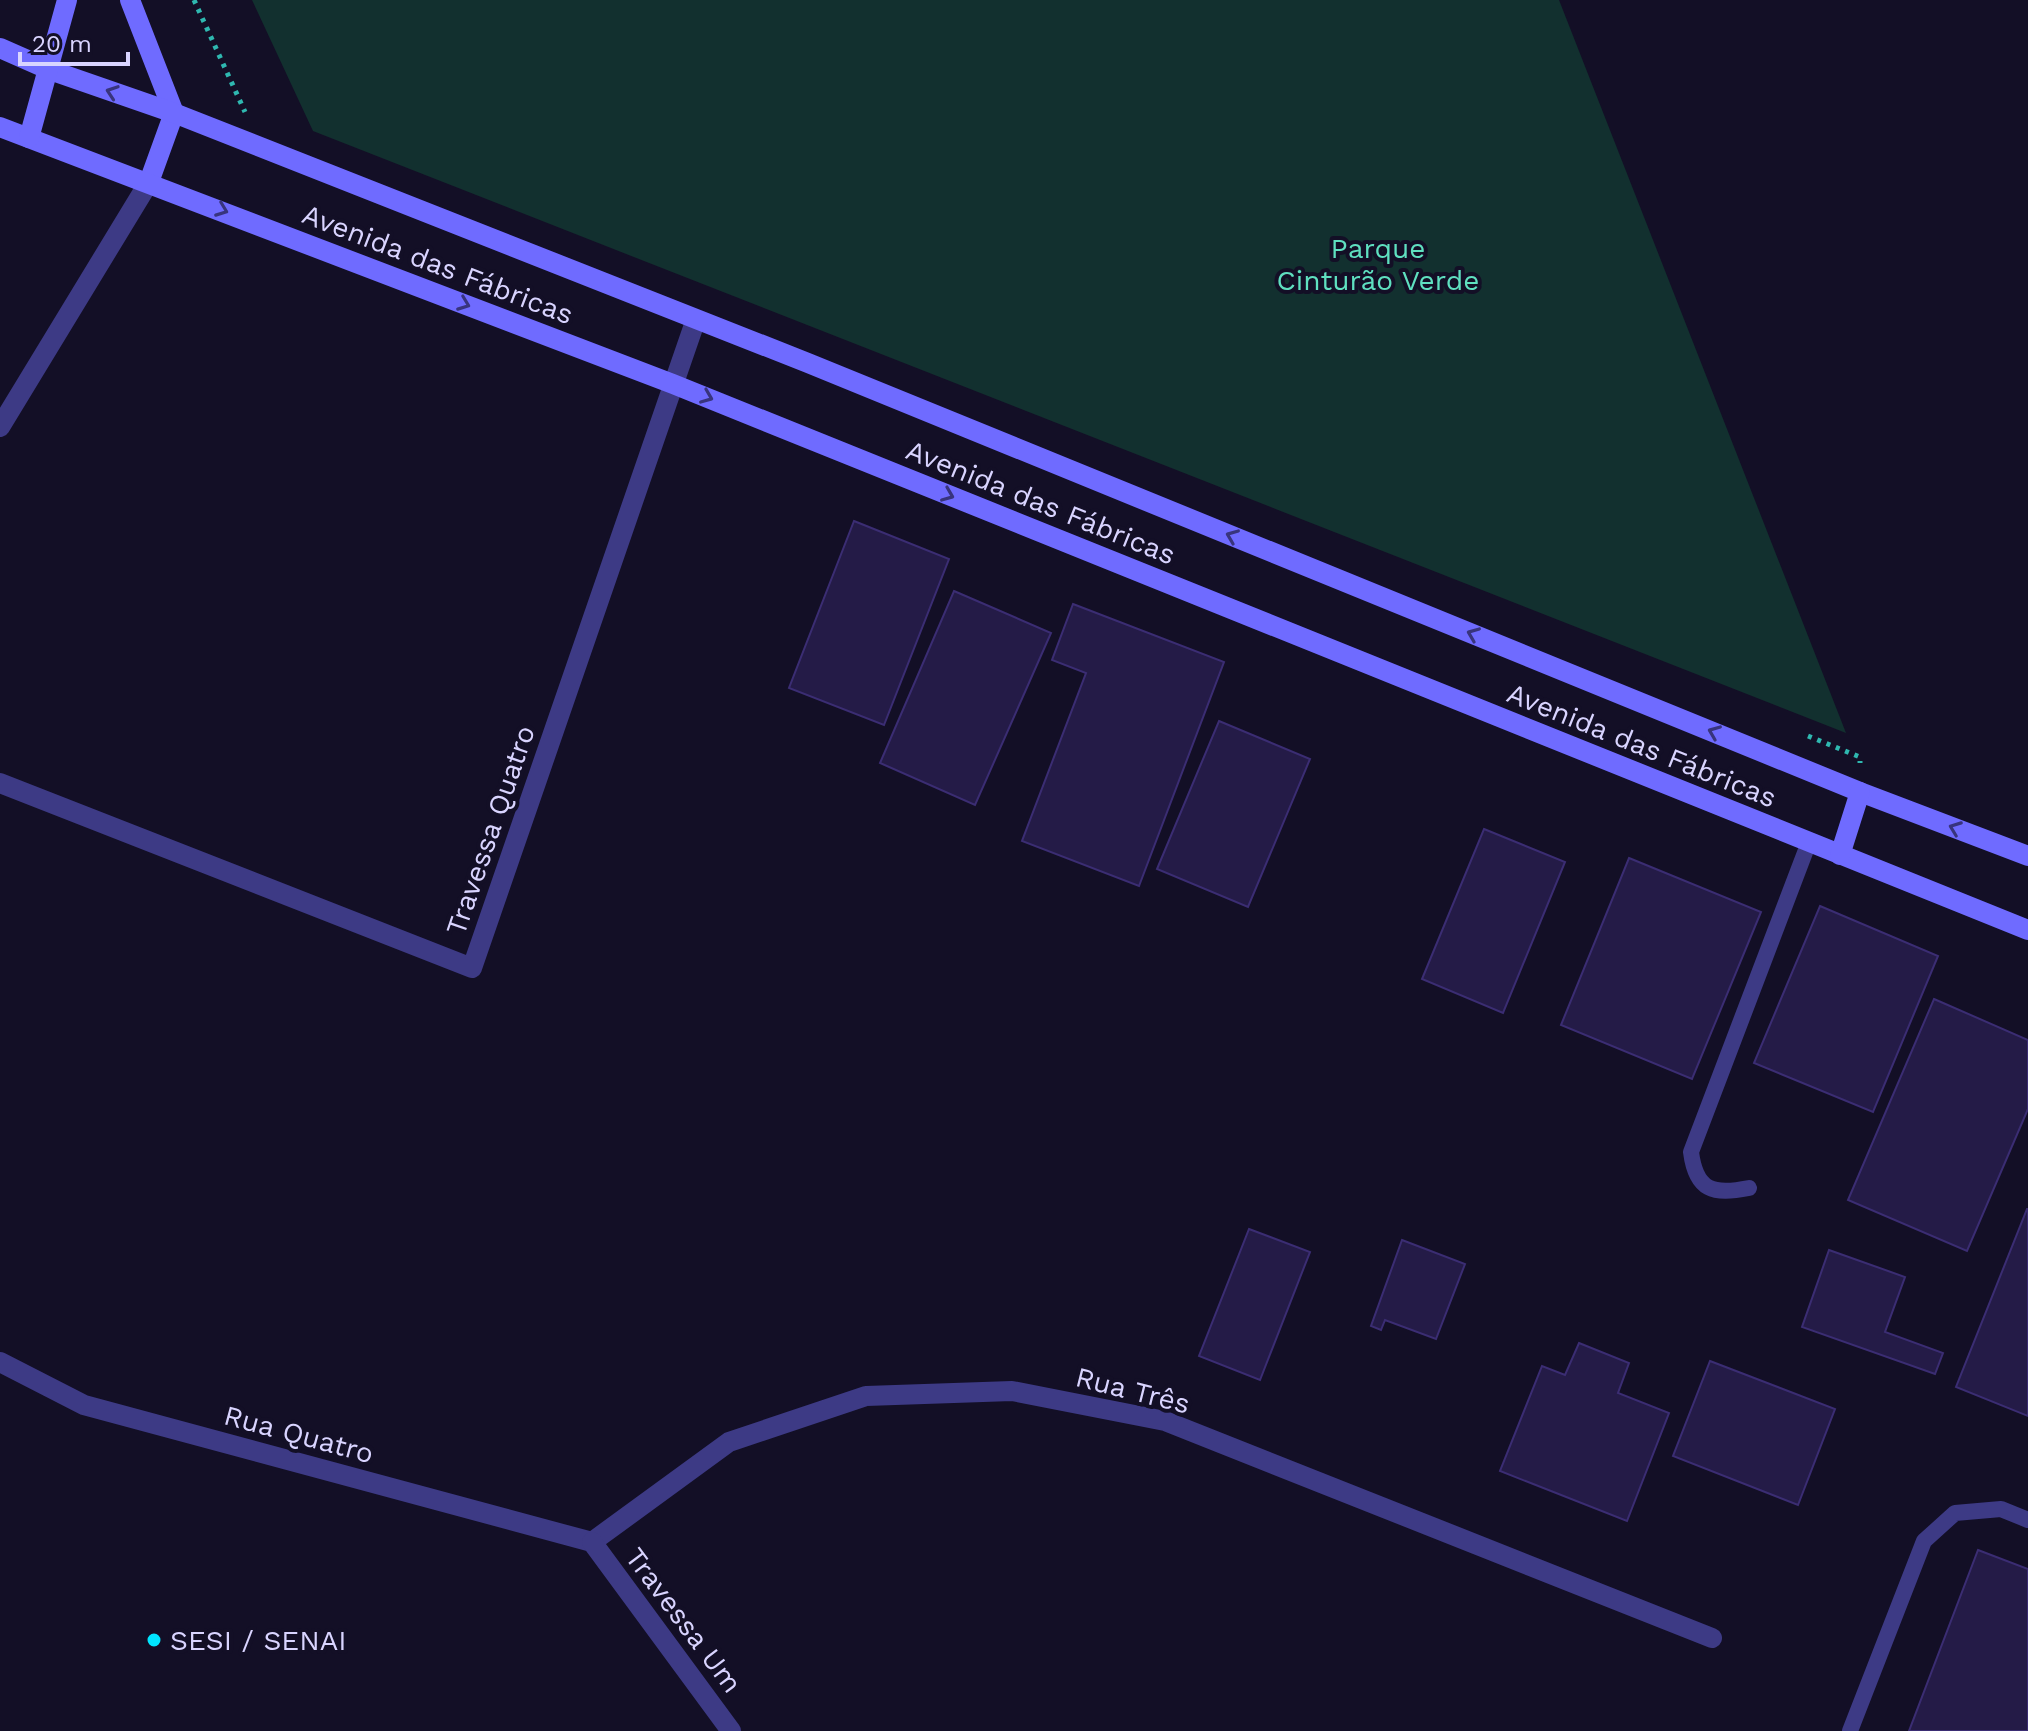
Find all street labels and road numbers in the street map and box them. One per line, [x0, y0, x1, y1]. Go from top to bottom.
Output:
street label: Avenida das Fábricas [298, 198, 578, 331]
street label: Avenida das Fábricas [901, 433, 1180, 572]
street label: Avenida das Fábricas [1502, 676, 1781, 815]
street label: Travessa Quatro [439, 721, 542, 939]
street label: Rua Três [1072, 1360, 1193, 1421]
street label: Rua Quatro [221, 1399, 377, 1470]
street label: Travessa Um [618, 1541, 749, 1699]

